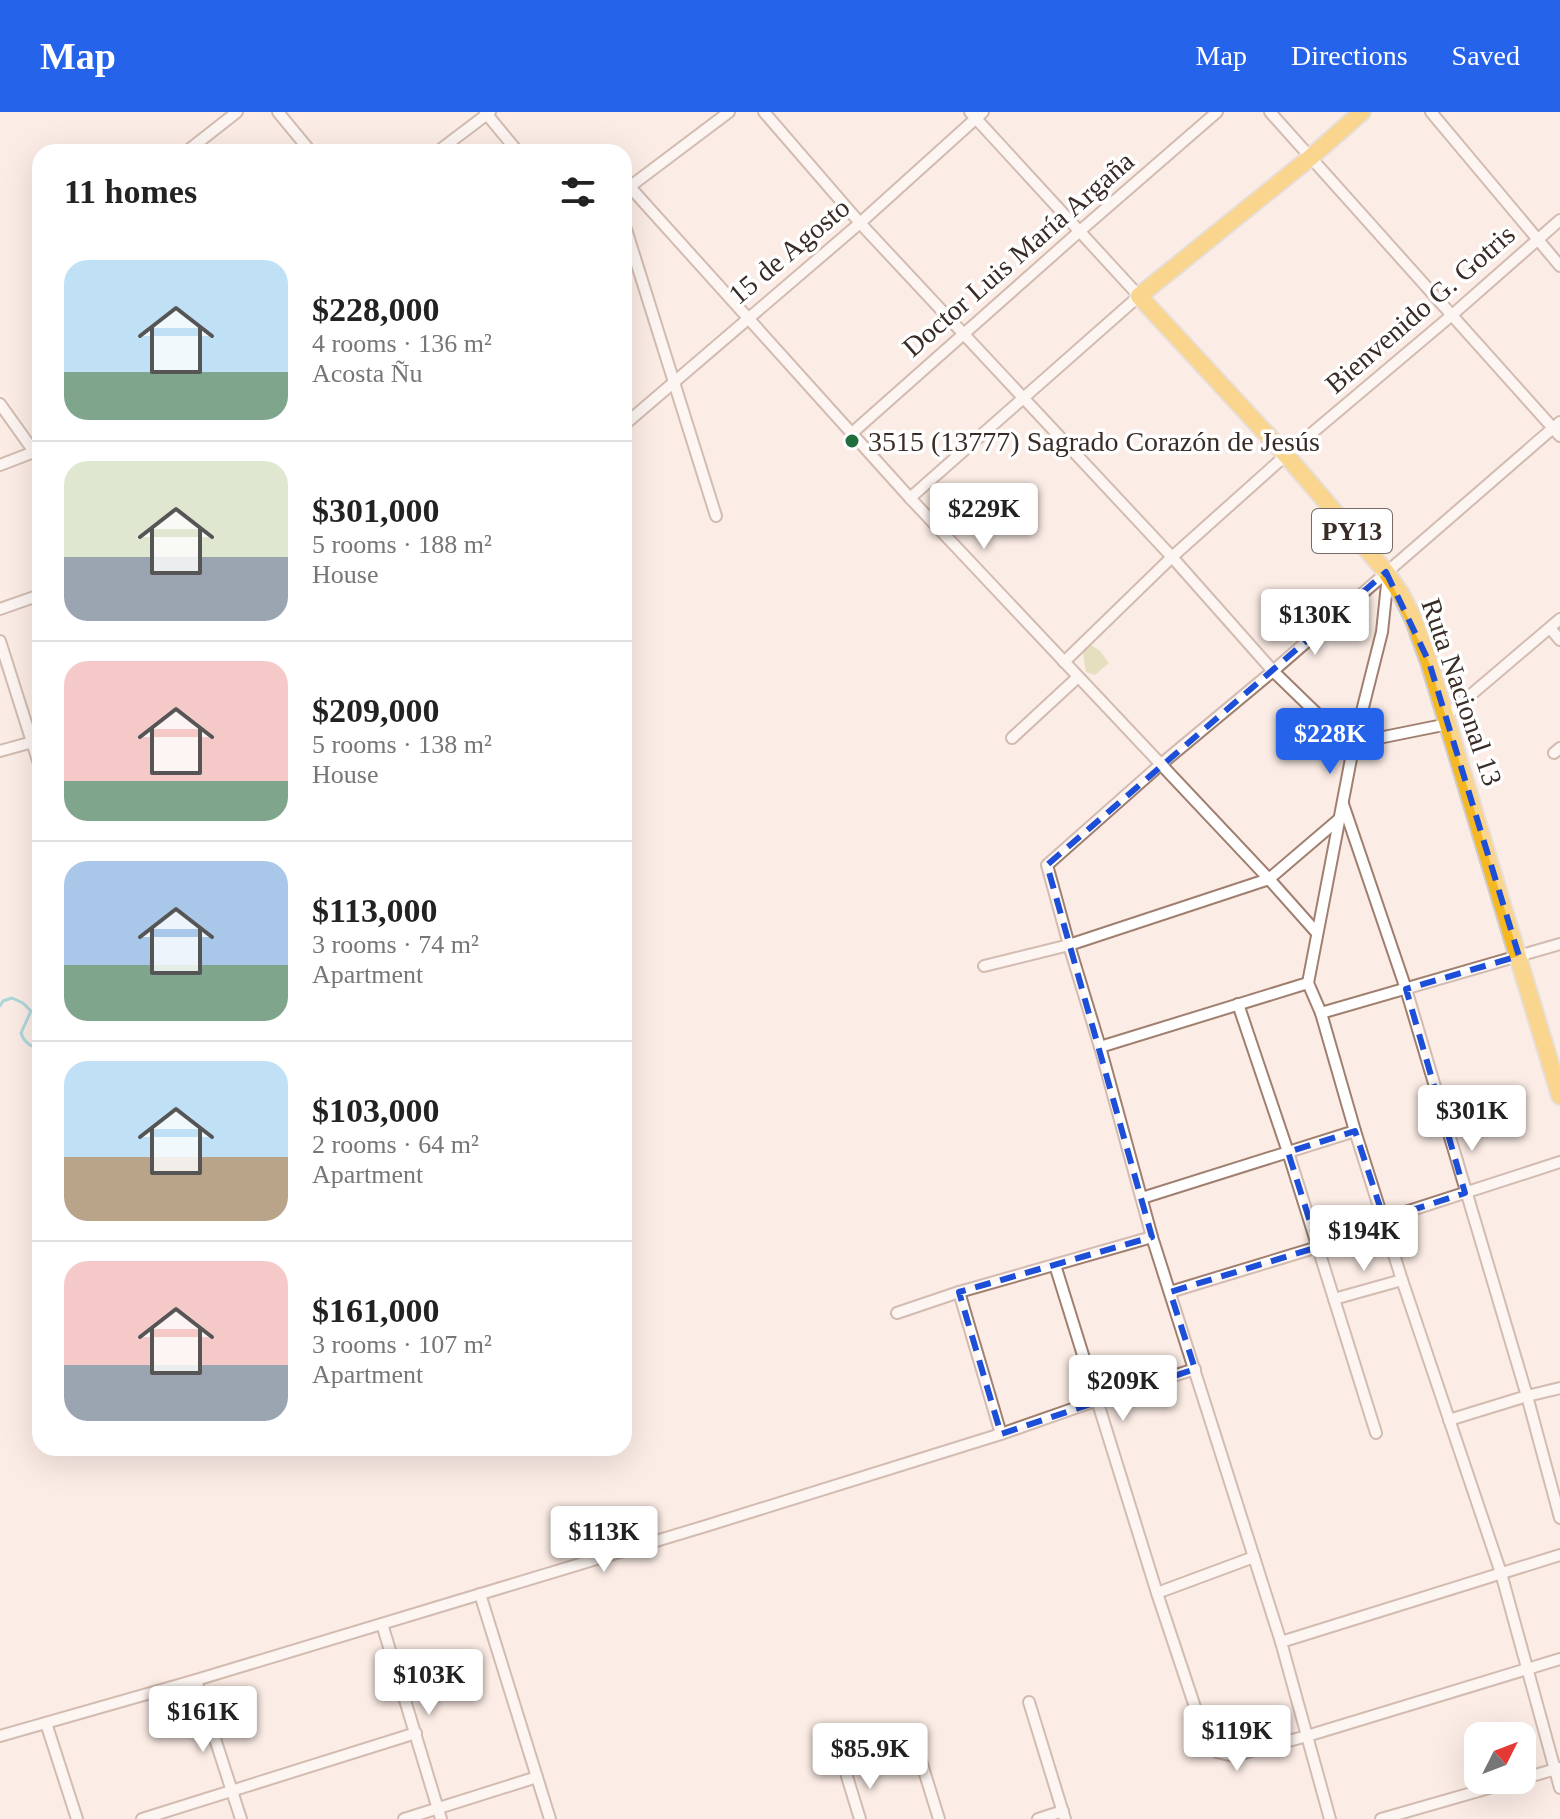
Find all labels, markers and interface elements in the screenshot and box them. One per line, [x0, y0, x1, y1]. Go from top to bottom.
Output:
text: Map [40, 35, 116, 77]
text: Map [1196, 40, 1247, 71]
text: Directions [1291, 40, 1408, 71]
text: Saved [1452, 40, 1520, 71]
street label: Doctor Luis María Argaña [896, 145, 1140, 363]
icon: filters [556, 170, 600, 214]
text: 11 homes [64, 173, 197, 210]
street label: 15 de Agosto [722, 192, 856, 310]
street label: Bienvenido G. Gotris [1319, 218, 1521, 400]
text: $228,000 [312, 291, 440, 328]
icon: home [128, 292, 224, 388]
text: 4 rooms · 136 m² [312, 329, 492, 358]
text: Acosta Ñu [312, 359, 422, 388]
place label: 3515 (13777) Sagrado Corazón de Jesús [868, 426, 1320, 457]
marker: 3515 (13777) Sagrado Corazón de Jesús [843, 432, 861, 450]
pin: $229K [928, 483, 1040, 551]
text: $301,000 [312, 492, 440, 529]
icon: home [128, 493, 224, 589]
text: $229K [948, 494, 1020, 523]
road number: PY13 [1312, 509, 1392, 553]
text: 5 rooms · 188 m² [312, 530, 492, 559]
text: House [312, 560, 378, 589]
pin: $130K [1259, 589, 1371, 657]
street label: Ruta Nacional 13 [1415, 594, 1509, 790]
text: $130K [1279, 600, 1351, 629]
text: $209,000 [312, 692, 440, 729]
icon: home [128, 693, 224, 789]
pin: $228K [1274, 708, 1386, 776]
text: $228K [1294, 719, 1366, 748]
text: 5 rooms · 138 m² [312, 730, 492, 759]
text: House [312, 760, 378, 789]
text: $113,000 [312, 892, 438, 929]
icon: home [128, 893, 224, 989]
text: 3 rooms · 74 m² [312, 930, 479, 959]
text: Apartment [312, 960, 423, 989]
pin: $301K [1416, 1085, 1528, 1153]
text: $103,000 [312, 1092, 440, 1129]
icon: home [128, 1093, 224, 1189]
text: $301K [1436, 1096, 1508, 1125]
text: 2 rooms · 64 m² [312, 1130, 479, 1159]
text: Apartment [312, 1160, 423, 1189]
pin: $194K [1308, 1205, 1420, 1273]
text: $194K [1328, 1216, 1400, 1245]
text: $161,000 [312, 1292, 440, 1329]
icon: home [128, 1293, 224, 1389]
text: 3 rooms · 107 m² [312, 1330, 492, 1359]
pin: $209K [1067, 1355, 1179, 1423]
text: Apartment [312, 1360, 423, 1389]
text: $209K [1087, 1366, 1159, 1395]
pin: $113K [548, 1506, 660, 1574]
text: $113K [569, 1517, 639, 1546]
pin: $103K [373, 1649, 485, 1717]
text: $103K [393, 1660, 465, 1689]
pin: $161K [147, 1686, 259, 1754]
text: $161K [167, 1697, 239, 1726]
pin: $119K [1181, 1705, 1293, 1773]
text: $119K [1202, 1716, 1272, 1745]
north arrow [1464, 1722, 1536, 1794]
map controls [1464, 1722, 1536, 1794]
pin: $85.9K [805, 1723, 935, 1791]
text: $85.9K [831, 1734, 909, 1763]

